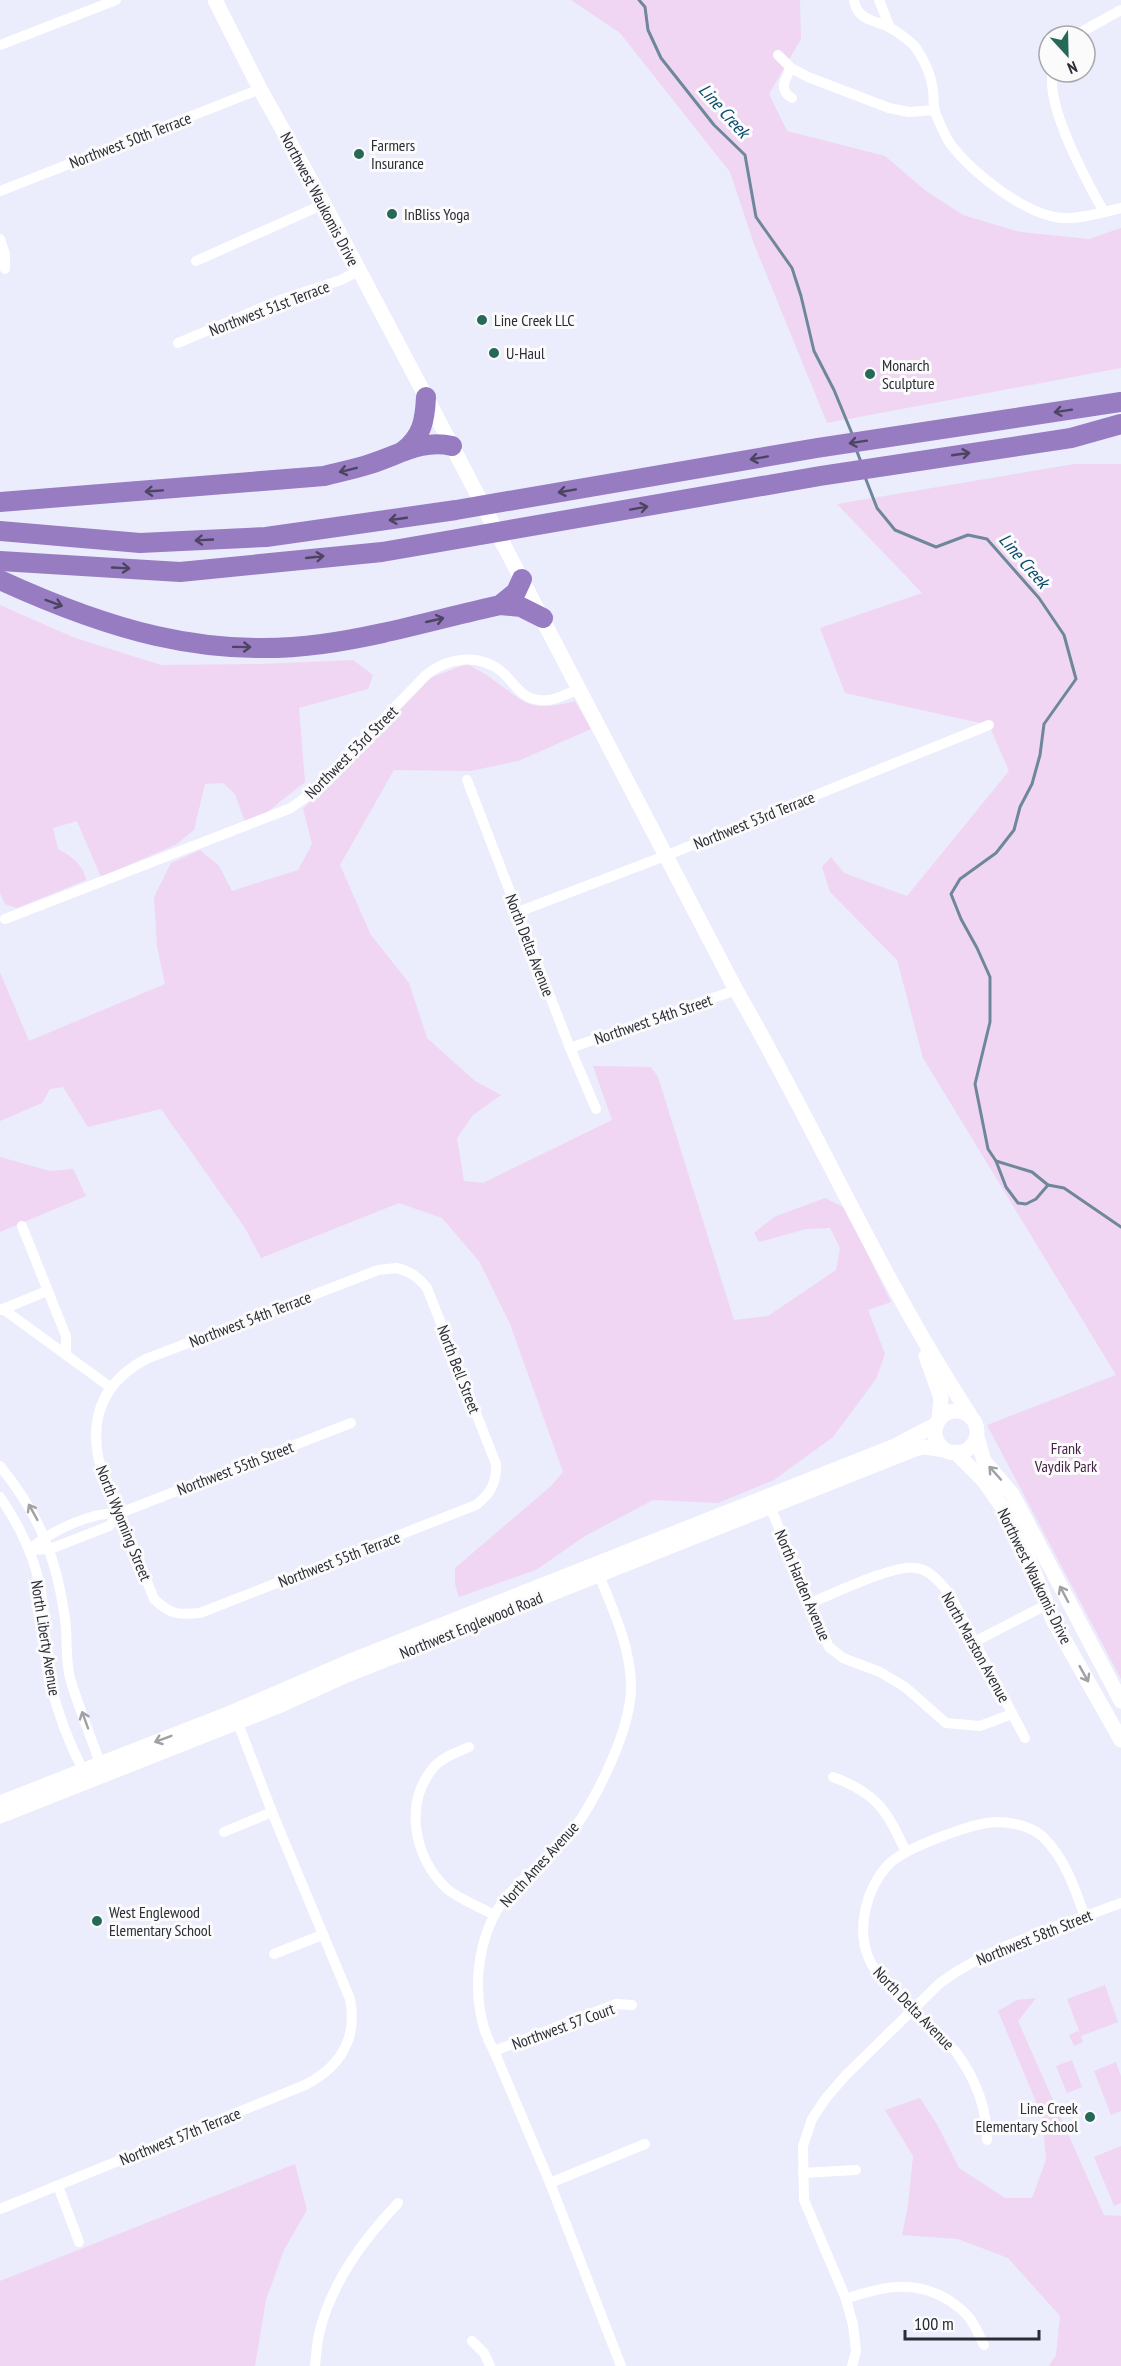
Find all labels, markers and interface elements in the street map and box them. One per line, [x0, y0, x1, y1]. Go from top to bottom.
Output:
north arrow [1037, 24, 1097, 84]
text: N [1065, 57, 1080, 79]
water label: Line Creek [694, 79, 756, 144]
street label: Northwest 50th Terrace [66, 108, 194, 172]
street label: Northwest Waukomis Drive [276, 129, 364, 269]
place label: Farmers Insurance [371, 135, 424, 173]
marker: Farmers Insurance [352, 147, 366, 161]
place label: InBliss Yoga [404, 204, 470, 224]
marker: InBliss Yoga [385, 207, 399, 221]
street label: Northwest 51st Terrace [206, 276, 332, 340]
place label: Line Creek LLC [494, 310, 575, 330]
marker: Line Creek LLC [475, 313, 489, 327]
place label: U-Haul [506, 343, 545, 363]
marker: U-Haul [487, 346, 501, 360]
place label: Monarch Sculpture [882, 355, 935, 393]
marker: Monarch Sculpture [863, 367, 877, 381]
one-way arrow [1054, 405, 1074, 416]
one-way arrow [849, 436, 869, 447]
one-way arrow [950, 449, 970, 460]
one-way arrow [750, 453, 770, 464]
one-way arrow [339, 464, 358, 476]
one-way arrow [145, 485, 165, 496]
one-way arrow [558, 485, 577, 496]
one-way arrow [629, 503, 648, 514]
one-way arrow [389, 513, 408, 524]
water label: Line Creek [994, 529, 1056, 594]
one-way arrow [195, 535, 215, 546]
one-way arrow [305, 551, 325, 562]
one-way arrow [111, 563, 131, 574]
one-way arrow [44, 599, 63, 610]
one-way arrow [424, 614, 444, 625]
one-way arrow [232, 641, 252, 653]
street label: Northwest 53rd Street [300, 701, 402, 803]
street label: Northwest 53rd Terrace [691, 787, 817, 853]
street label: North Delta Avenue [501, 891, 559, 999]
street label: Northwest 54th Street [592, 989, 715, 1049]
street label: Northwest 54th Terrace [186, 1287, 314, 1351]
street label: North Bell Street [433, 1322, 485, 1417]
street label: Northwest 55th Street [174, 1436, 297, 1499]
park label: Frank Vaydik Park [1034, 1438, 1098, 1476]
street label: North Wyoming Street [92, 1462, 156, 1584]
one-way arrow [988, 1466, 1002, 1481]
one-way arrow [27, 1504, 38, 1522]
street label: Northwest Waukomis Drive [993, 1505, 1077, 1647]
street label: Northwest 55th Terrace [275, 1527, 403, 1591]
street label: North Harden Avenue [771, 1527, 835, 1643]
street label: North Liberty Avenue [27, 1579, 65, 1697]
one-way arrow [1058, 1585, 1069, 1603]
street label: Northwest Englewood Road [397, 1587, 546, 1663]
street label: North Marston Avenue [937, 1588, 1015, 1706]
one-way arrow [1078, 1666, 1090, 1683]
one-way arrow [78, 1711, 89, 1730]
one-way arrow [155, 1734, 173, 1745]
street label: North Ames Avenue [495, 1817, 583, 1911]
place label: West Englewood Elementary School [109, 1902, 212, 1940]
street label: Northwest 58th Street [973, 1904, 1095, 1969]
marker: West Englewood Elementary School [90, 1914, 104, 1928]
street label: North Delta Avenue [869, 1962, 959, 2054]
street label: Northwest 57 Court [509, 1998, 618, 2054]
place label: Line Creek Elementary School [975, 2098, 1079, 2136]
street label: Northwest 57th Terrace [117, 2103, 243, 2169]
marker: Line Creek Elementary School [1083, 2110, 1097, 2124]
scale bar [905, 2303, 1038, 2341]
text: 100 m [914, 2312, 954, 2335]

